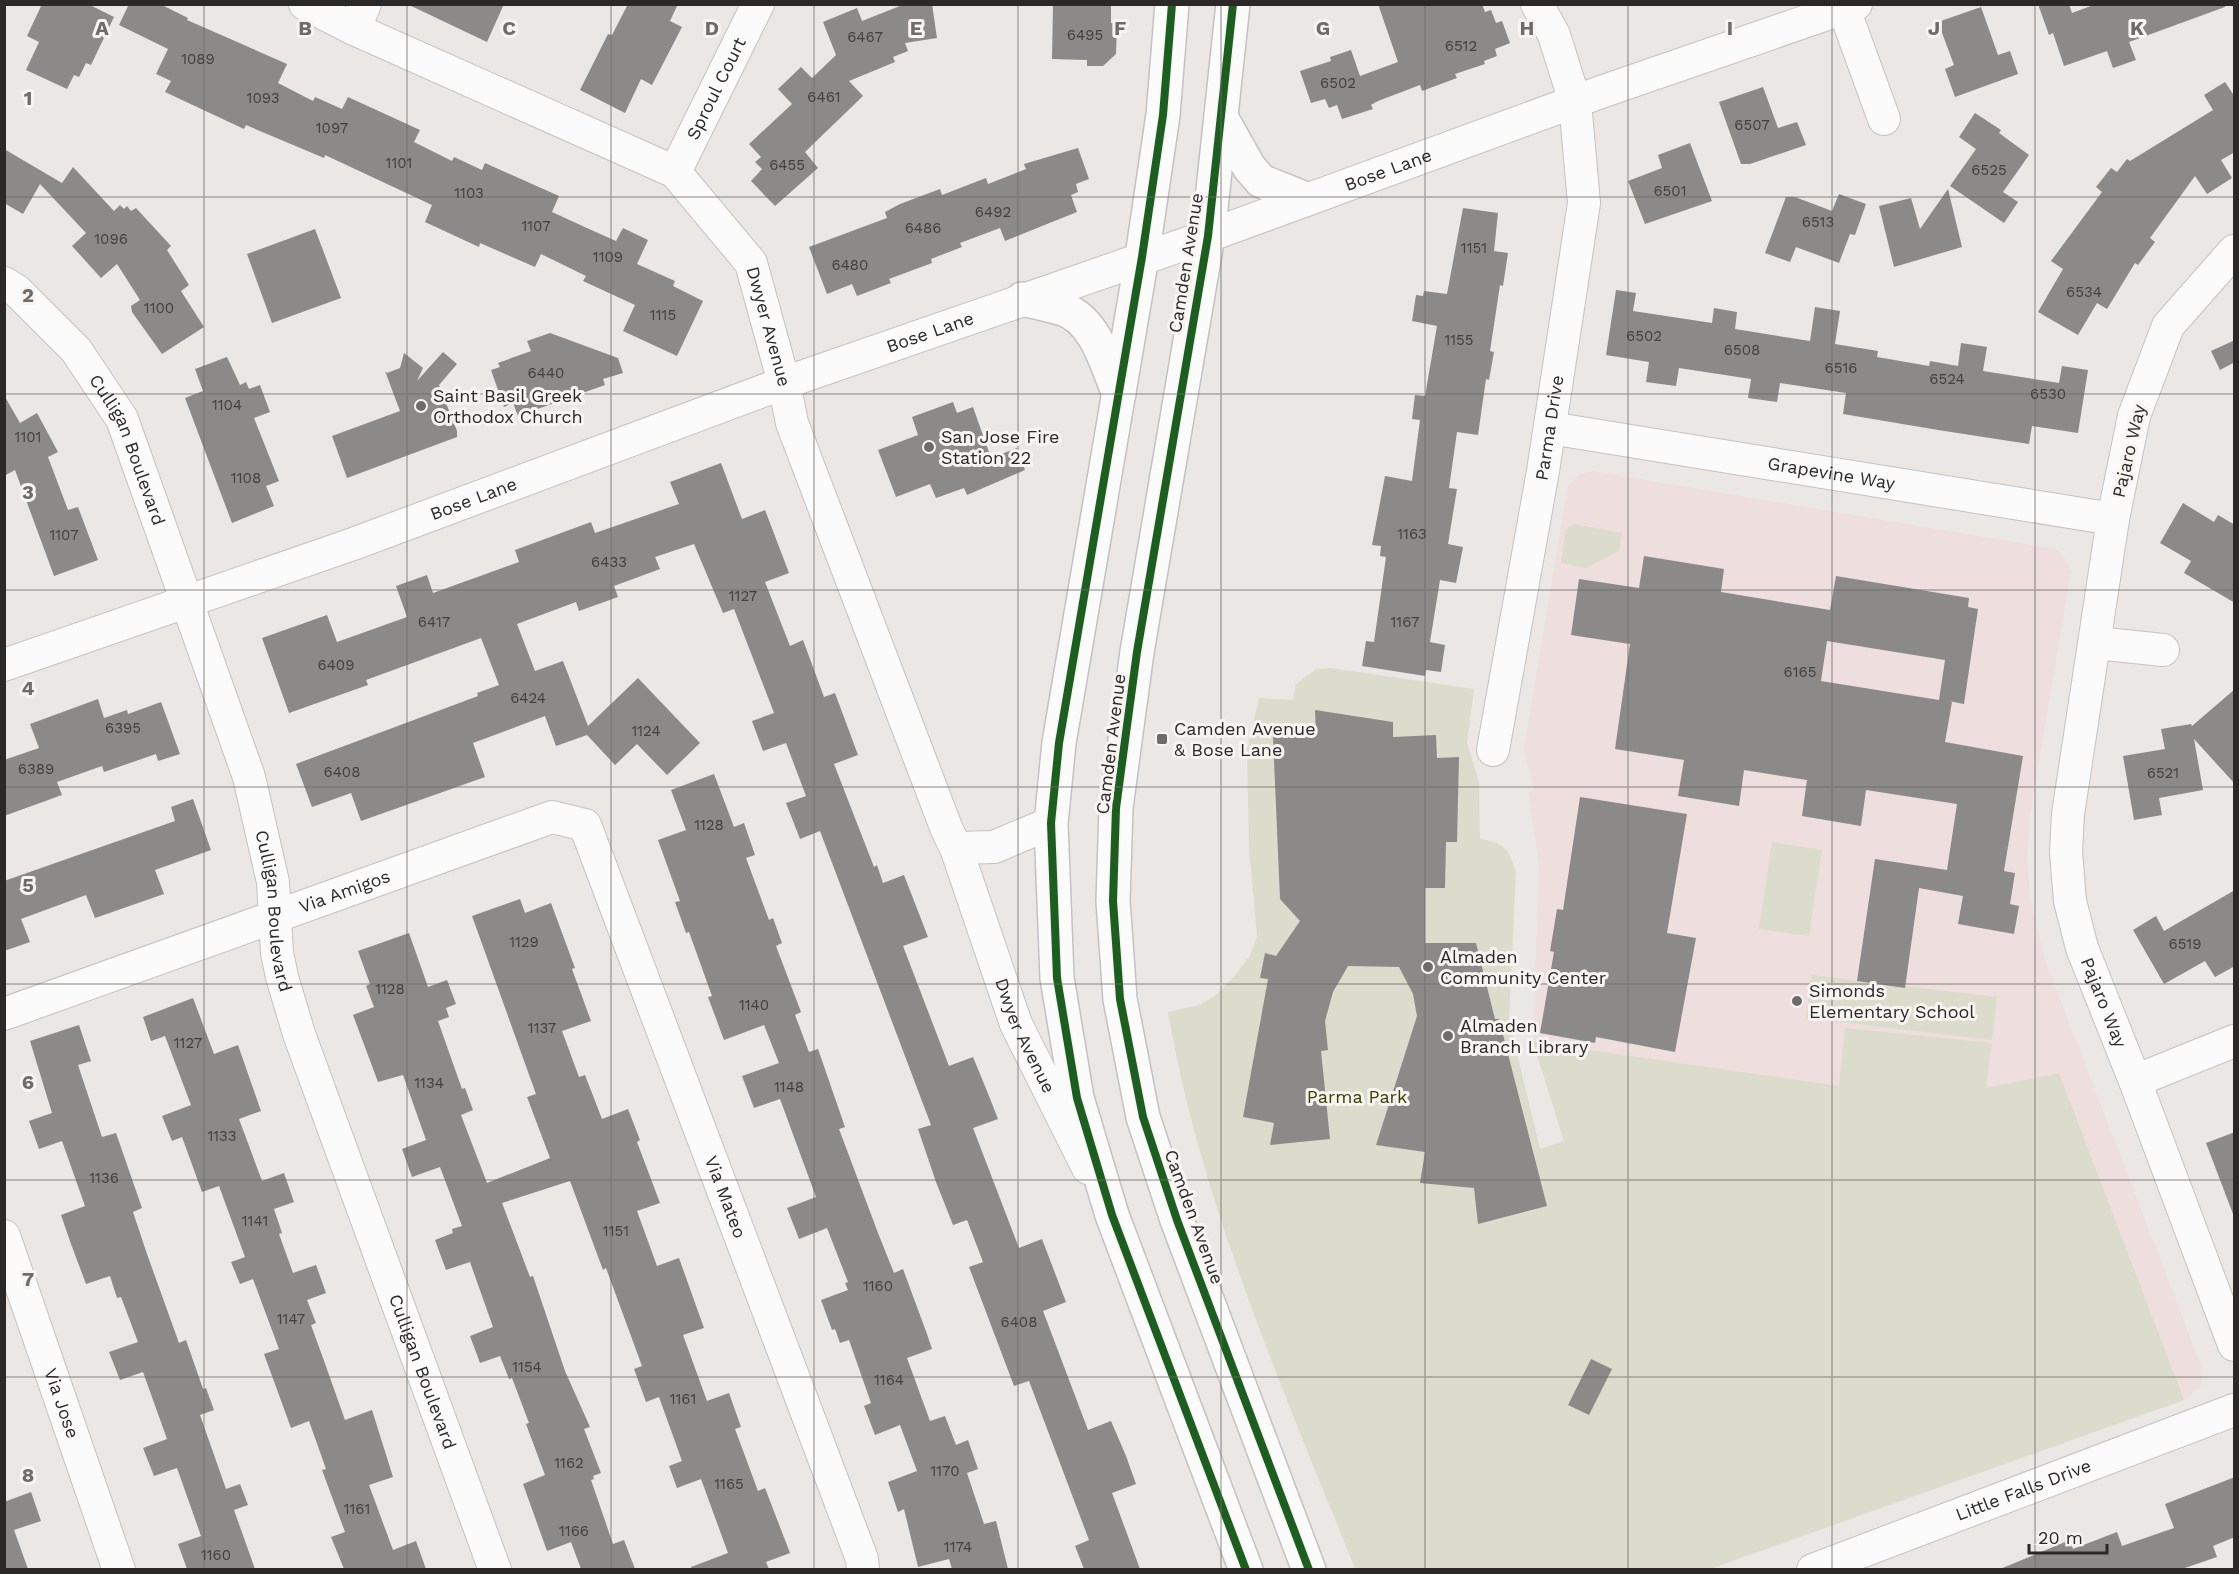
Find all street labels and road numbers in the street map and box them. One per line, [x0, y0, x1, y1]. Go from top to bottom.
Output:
street label: Sproul Court [682, 33, 750, 143]
street label: Bose Lane [1341, 144, 1434, 195]
street label: Camden Avenue [1164, 191, 1207, 334]
street label: Dwyer Avenue [742, 264, 796, 389]
street label: Bose Lane [883, 307, 976, 357]
street label: Culligan Boulevard [85, 370, 170, 528]
street label: Parma Drive [1530, 374, 1568, 482]
street label: Pajaro Way [2108, 401, 2150, 500]
street label: Grapevine Way [1766, 452, 1897, 494]
street label: Bose Lane [427, 473, 520, 524]
street label: Camden Avenue [1091, 672, 1130, 815]
street label: Culligan Boulevard [251, 828, 297, 994]
street label: Via Amigos [296, 865, 393, 917]
street label: Pajaro Way [2077, 954, 2132, 1051]
street label: Dwyer Avenue [991, 975, 1060, 1096]
street label: Camden Avenue [1160, 1147, 1229, 1287]
street label: Via Mateo [701, 1153, 751, 1241]
street label: Culligan Boulevard [385, 1291, 461, 1452]
street label: Via Jose [40, 1365, 84, 1441]
street label: Little Falls Drive [1952, 1454, 2094, 1525]

